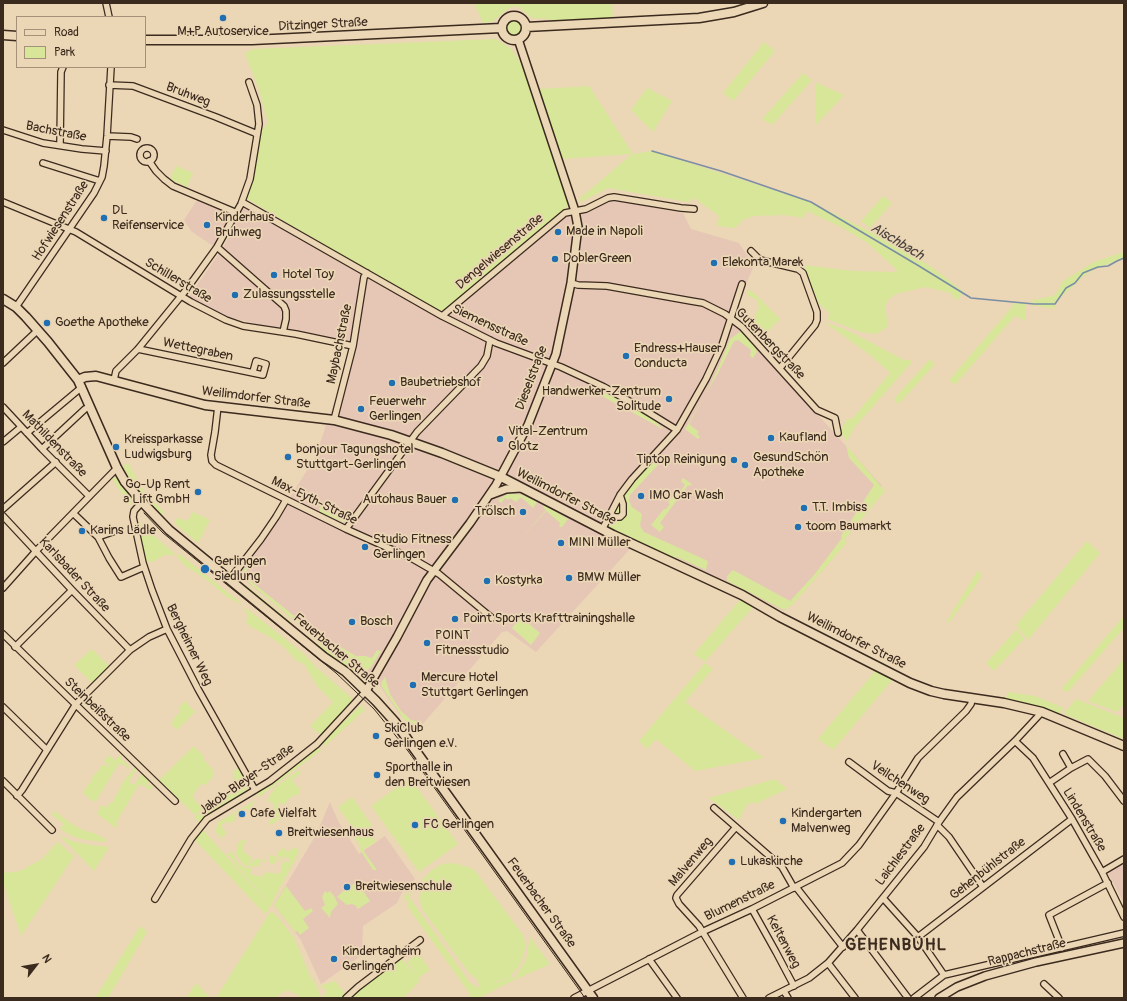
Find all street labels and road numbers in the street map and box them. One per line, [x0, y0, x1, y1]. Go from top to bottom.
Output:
street label: Ditzinger Straße [278, 15, 368, 35]
street label: Bruhweg [164, 79, 212, 111]
street label: Bachstraße [24, 118, 88, 146]
street label: Hofwiesenstraße [29, 178, 93, 264]
street label: Dengelwiesenstraße [453, 211, 547, 293]
street label: Schillerstraße [142, 255, 214, 307]
street label: Siemensstraße [450, 302, 530, 350]
street label: Maybachstraße [324, 303, 356, 385]
street label: Gutenbergstraße [732, 305, 808, 383]
street label: Wettegraben [161, 335, 235, 365]
street label: Dieselstraße [513, 344, 551, 412]
street label: Weilimdorfer Straße [201, 384, 311, 412]
street label: Mathildenstraße [18, 407, 90, 481]
street label: Weilimdorfer Straße [514, 465, 618, 529]
street label: Max-Eyth-Straße [269, 473, 359, 529]
street label: Karlsbader Straße [35, 534, 113, 616]
street label: Bergheimer Weg [162, 602, 216, 688]
street label: Weilimdorfer Straße [804, 609, 908, 673]
street label: Feuerbacher Straße [290, 610, 382, 692]
street label: Steinbeißstraße [61, 674, 133, 746]
street label: Jakob-Bleyer-Straße [196, 741, 298, 819]
street label: Veilchenweg [867, 758, 933, 808]
street label: Lindenstraße [1059, 785, 1109, 855]
street label: Laichlestraße [873, 821, 929, 889]
street label: Malvenweg [666, 834, 716, 890]
street label: Gehenbühlstraße [947, 834, 1029, 904]
street label: Feuerbacher Straße [503, 855, 579, 951]
street label: Blumenstraße [702, 877, 778, 925]
street label: Keltenweg [763, 913, 803, 971]
street label: Rappachstraße [986, 936, 1068, 970]

